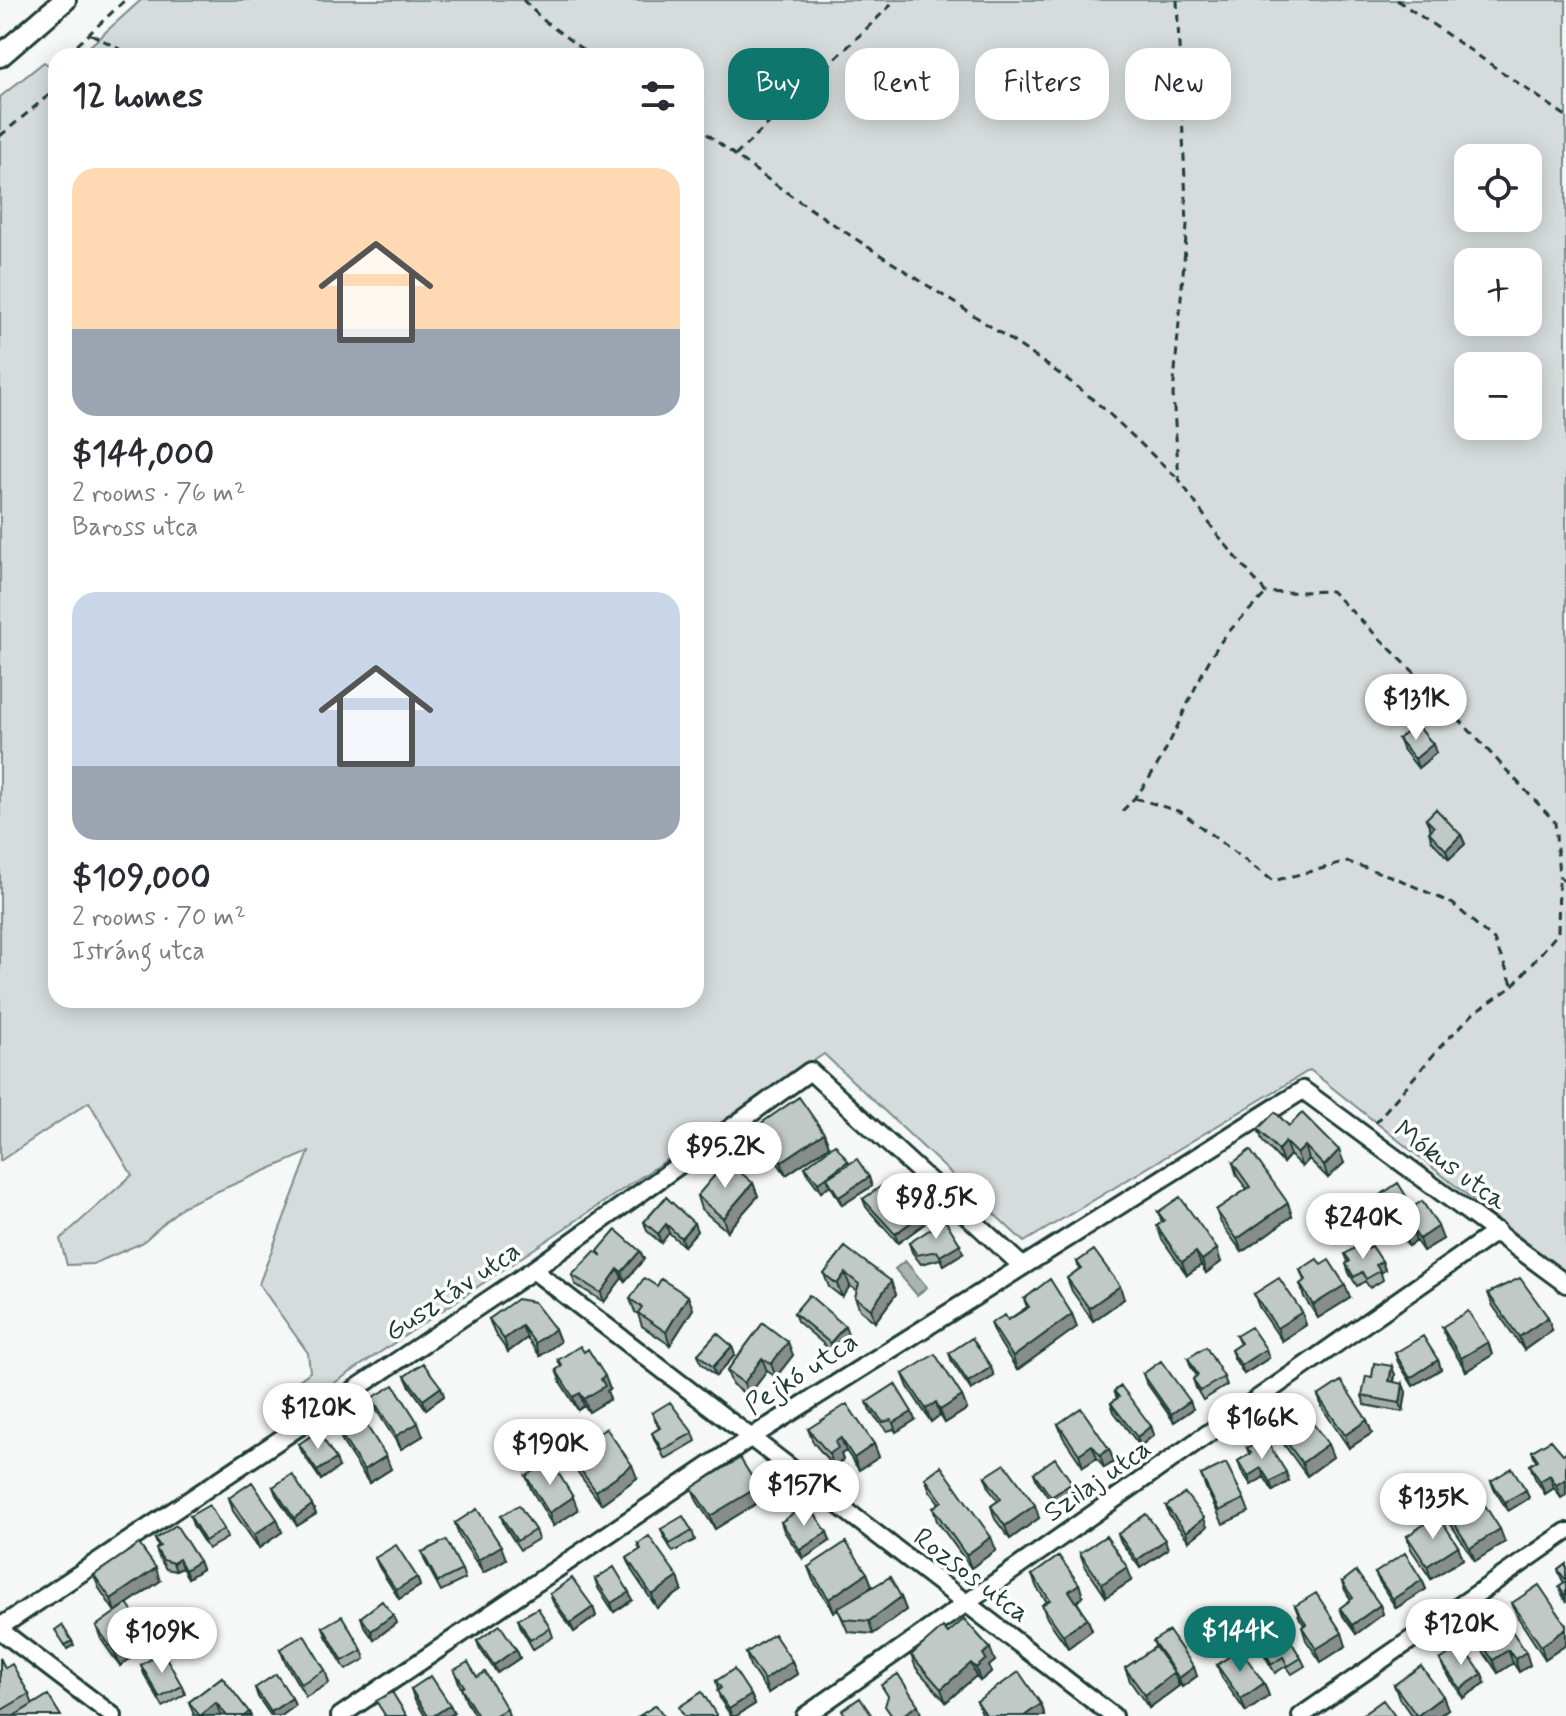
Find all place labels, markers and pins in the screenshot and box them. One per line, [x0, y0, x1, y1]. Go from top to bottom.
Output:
pin: $131K [1360, 674, 1472, 742]
pin: $95.2K [660, 1122, 790, 1190]
pin: $98.5K [871, 1173, 1001, 1241]
pin: $240K [1307, 1193, 1419, 1261]
pin: $120K [262, 1383, 374, 1451]
pin: $166K [1206, 1393, 1318, 1461]
pin: $190K [494, 1419, 606, 1487]
pin: $157K [748, 1460, 860, 1528]
pin: $135K [1377, 1473, 1489, 1541]
pin: $120K [1405, 1599, 1517, 1667]
pin: $144K [1184, 1606, 1296, 1674]
pin: $109K [106, 1607, 218, 1675]

